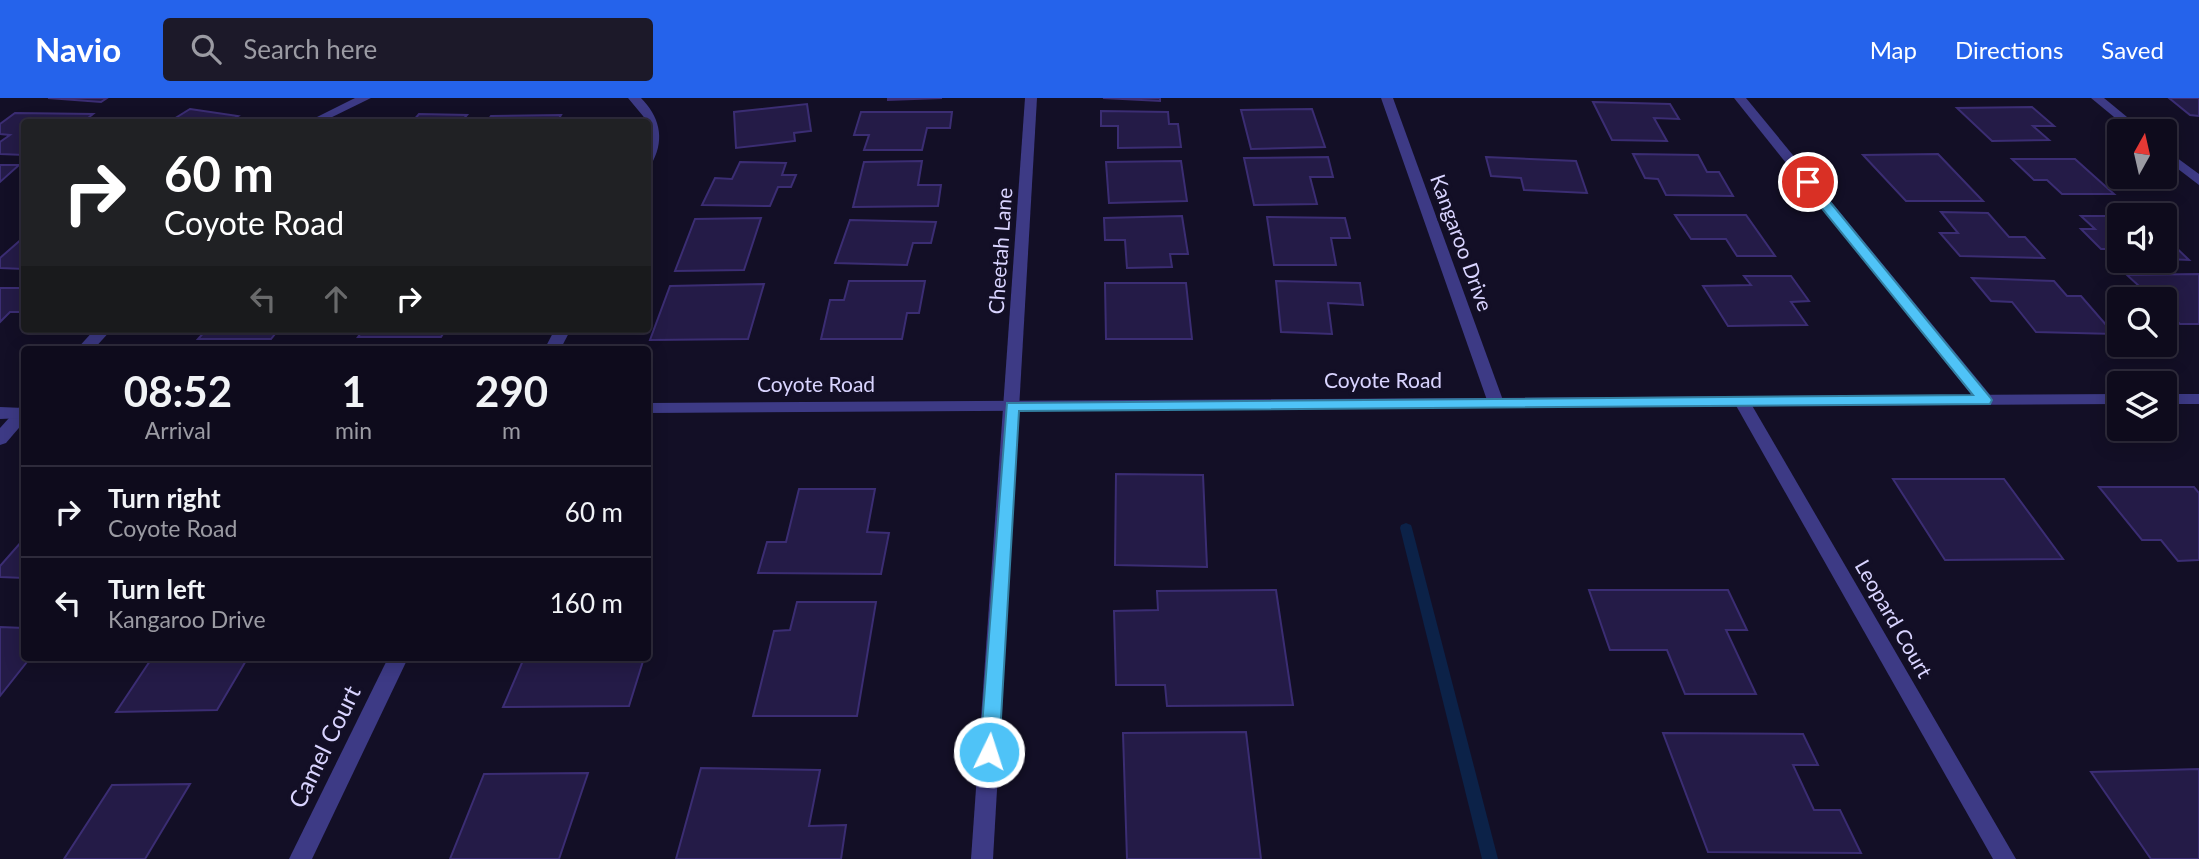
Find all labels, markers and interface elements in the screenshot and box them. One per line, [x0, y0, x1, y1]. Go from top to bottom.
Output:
search box [163, 18, 653, 81]
text: Navio [35, 29, 121, 69]
icon: search [187, 30, 225, 68]
text: Search here [243, 33, 377, 65]
text: Map [1870, 35, 1917, 64]
text: Directions [1955, 35, 2063, 64]
text: Saved [2101, 35, 2164, 64]
north arrow [2107, 119, 2177, 189]
map controls [2107, 119, 2177, 441]
text: 60 m [164, 144, 274, 202]
icon: right [49, 147, 140, 238]
pin [1778, 152, 1838, 212]
icon: arrive [1789, 163, 1827, 201]
street label: Kangaroo Drive [1426, 171, 1499, 314]
street label: Cheetah Lane [983, 187, 1016, 315]
text: Coyote Road [164, 203, 344, 242]
button: sound [2107, 203, 2177, 273]
icon: left [244, 280, 282, 318]
icon: ahead [317, 280, 355, 318]
icon: right [390, 280, 428, 318]
button: search [2107, 287, 2177, 357]
text: 08:52 [124, 366, 232, 416]
text: 1 [341, 366, 366, 416]
text: 290 [475, 366, 548, 416]
street label: Coyote Road [1324, 367, 1442, 392]
street label: Coyote Road [757, 371, 875, 396]
button: layers [2107, 371, 2177, 441]
text: Arrival [145, 416, 211, 444]
text: min [335, 416, 372, 444]
text: m [502, 416, 521, 444]
text: Turn right [108, 482, 221, 514]
icon: right [49, 493, 87, 531]
text: 60 m [565, 496, 623, 528]
text: Coyote Road [108, 514, 237, 542]
street label: Leopard Court [1850, 555, 1938, 682]
text: Turn left [108, 573, 205, 605]
icon: left [49, 584, 87, 622]
text: 160 m [550, 587, 623, 619]
text: Kangaroo Drive [108, 605, 266, 633]
street label: Camel Court [282, 680, 366, 812]
position arrow [952, 715, 1026, 789]

